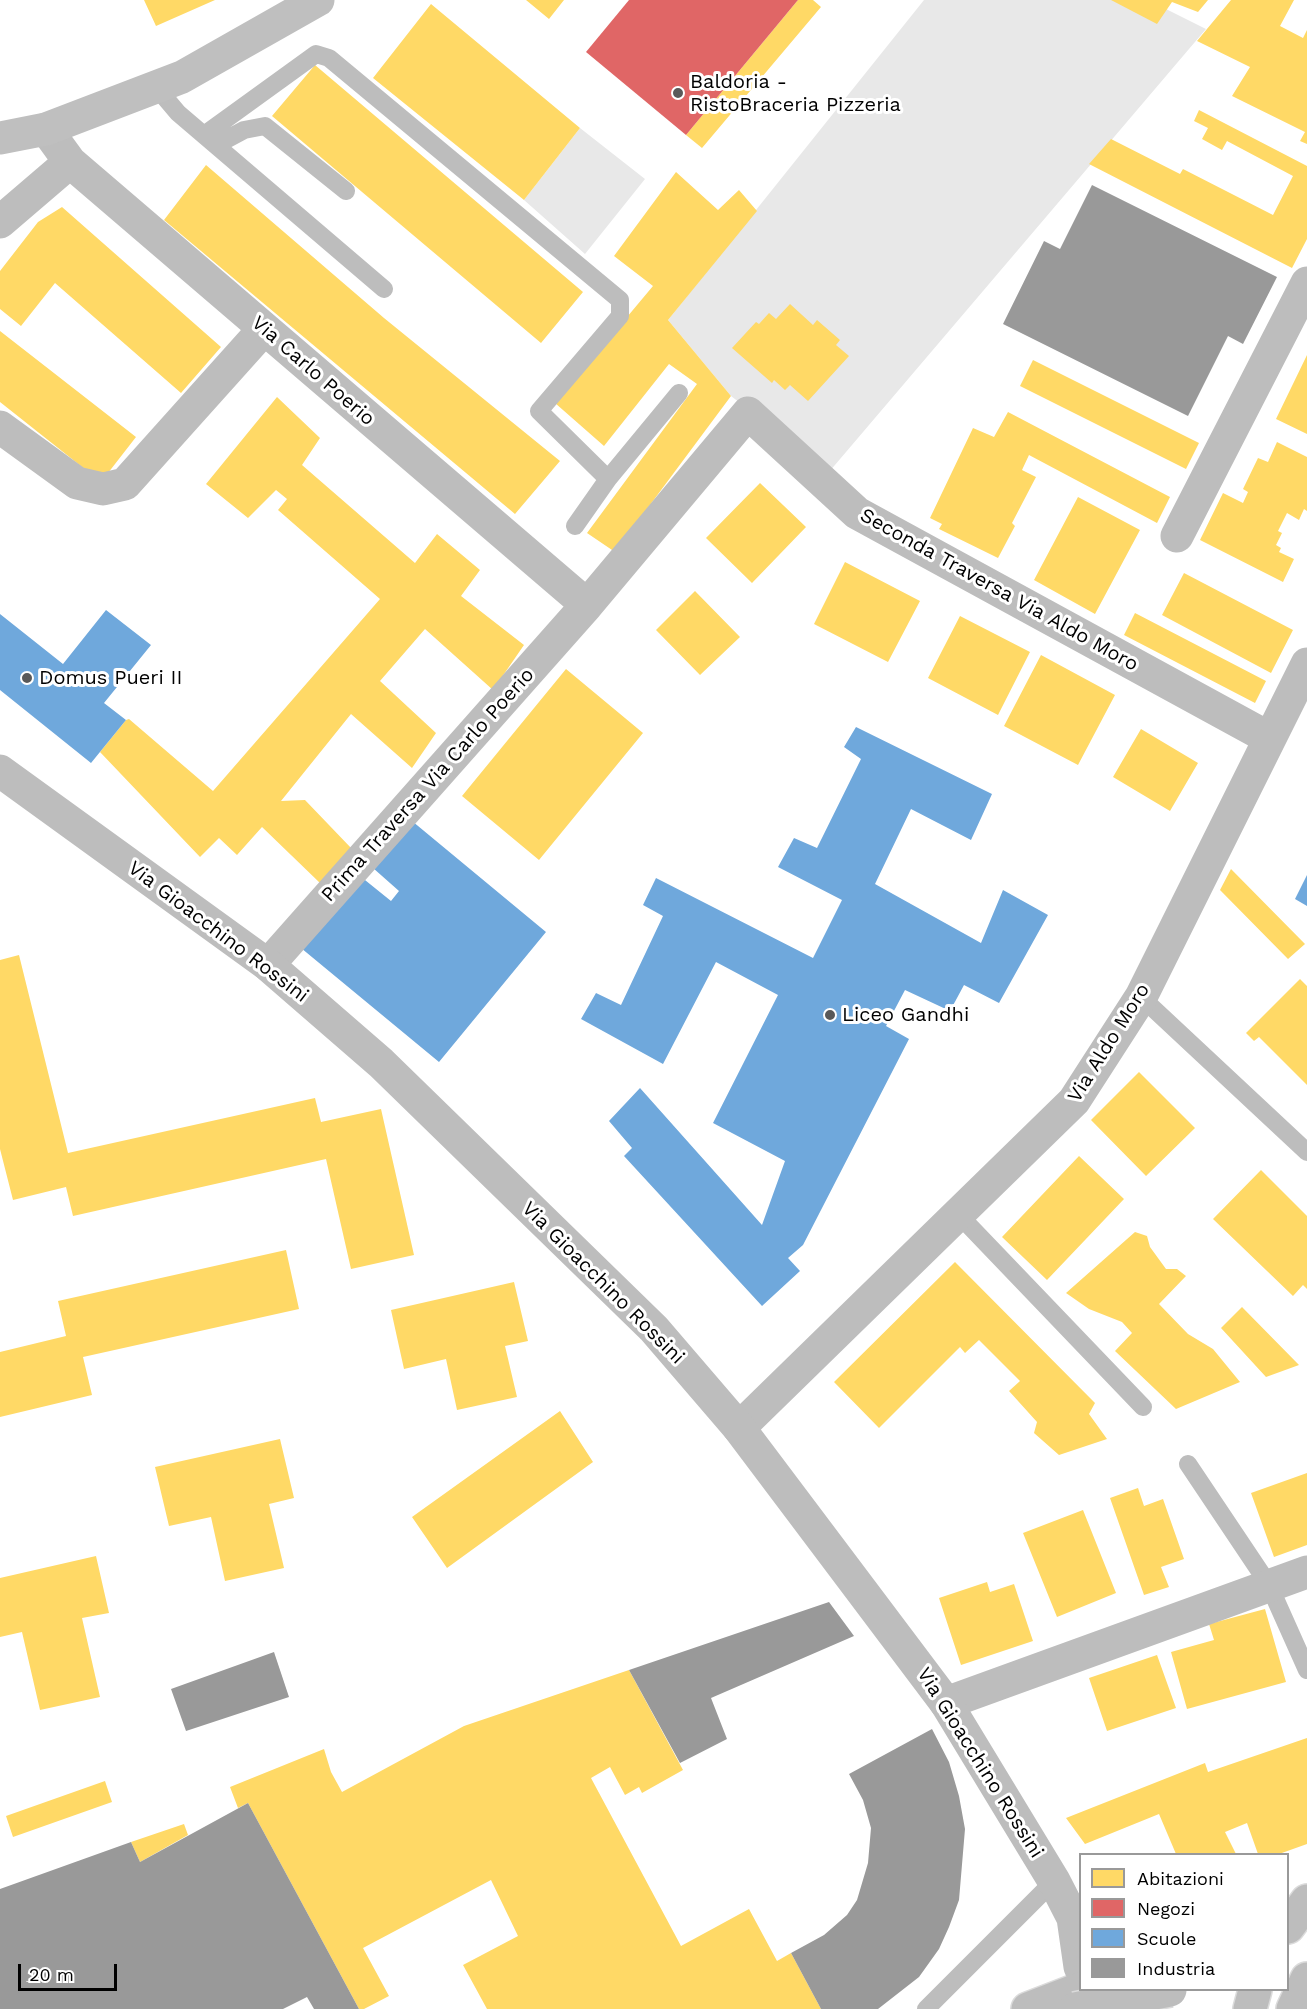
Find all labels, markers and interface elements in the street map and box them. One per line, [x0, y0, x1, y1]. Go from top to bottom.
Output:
place label: Baldoria - RistoBraceria Pizzeria [690, 70, 901, 117]
marker: Baldoria - RistoBraceria Pizzeria [671, 86, 685, 100]
street label: Via Carlo Poerio [246, 311, 380, 431]
street label: Seconda Traversa Via Aldo Moro [856, 503, 1142, 677]
street label: Prima Traversa Via Carlo Poerio [317, 663, 539, 907]
place label: Domus Pueri II [39, 666, 182, 690]
marker: Domus Pueri II [20, 671, 34, 685]
street label: Via Gioacchino Rossini [123, 856, 313, 1008]
street label: Via Aldo Moro [1063, 979, 1155, 1107]
place label: Liceo Gandhi [842, 1003, 969, 1027]
marker: Liceo Gandhi [823, 1008, 837, 1022]
street label: Via Gioacchino Rossini [517, 1197, 689, 1369]
street label: Via Gioacchino Rossini [912, 1663, 1048, 1863]
legend [1079, 1853, 1289, 1991]
text: Abitazioni [1137, 1868, 1224, 1889]
text: Negozi [1137, 1898, 1195, 1919]
text: Scuole [1137, 1928, 1196, 1949]
scale bar [21, 1952, 120, 1990]
text: Industria [1137, 1958, 1215, 1979]
text: 20 m [29, 1964, 74, 1985]

